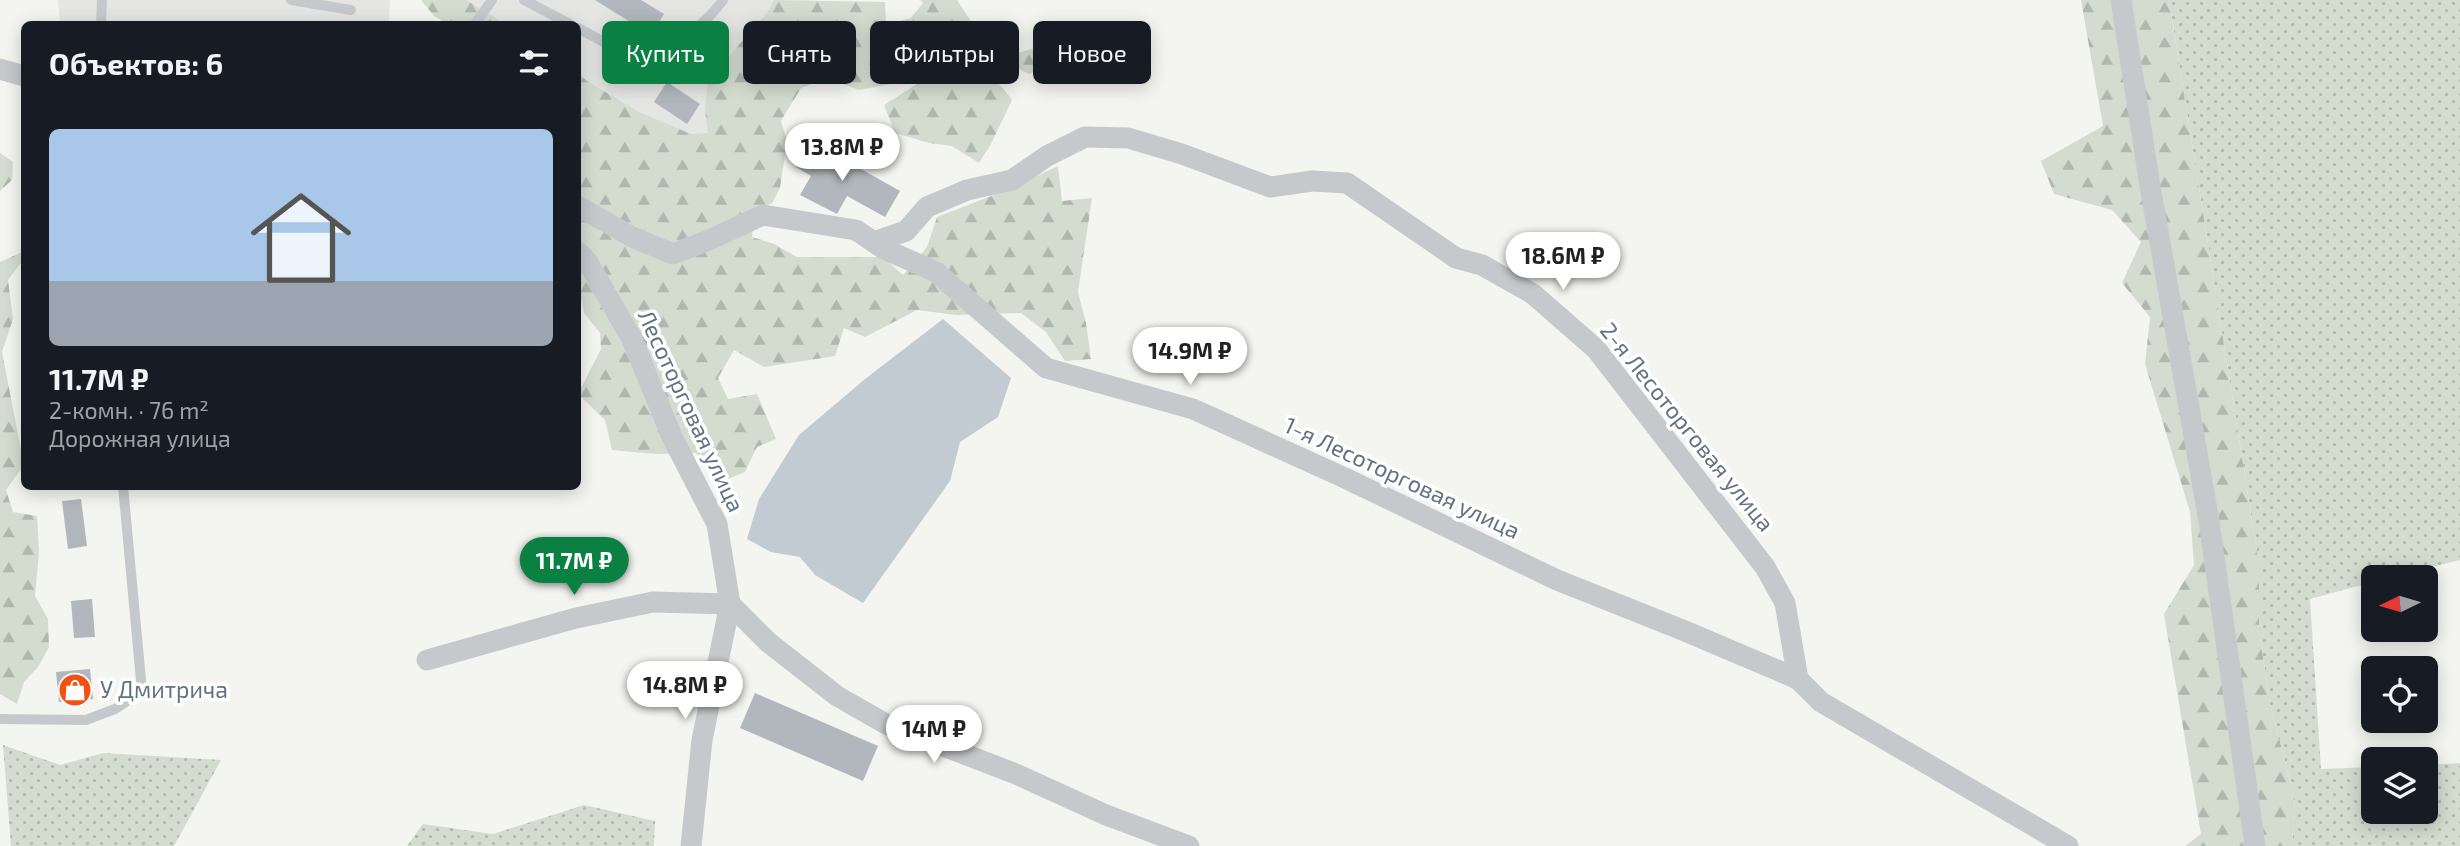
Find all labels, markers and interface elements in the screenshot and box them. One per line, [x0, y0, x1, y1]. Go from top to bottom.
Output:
chip: Купить [602, 21, 729, 84]
chip: Снять [743, 21, 856, 84]
chip: Фильтры [870, 21, 1019, 84]
chip: Новое [1033, 21, 1151, 84]
icon: filters [515, 44, 553, 82]
text: Объектов: 6 [49, 45, 223, 81]
pin: 13.8M ₽ [777, 124, 907, 183]
text: 13.8M ₽ [801, 132, 883, 160]
icon: home [238, 175, 364, 301]
pin: 18.6M ₽ [1498, 232, 1628, 292]
text: 18.6M ₽ [1521, 241, 1605, 269]
street label: Лесоторговая улица [632, 305, 751, 517]
street label: 2-я Лесоторговая улица [1594, 316, 1781, 537]
pin: 14.9M ₽ [1125, 328, 1255, 387]
text: 14.9M ₽ [1148, 336, 1232, 364]
text: 11.7M ₽ [49, 360, 149, 396]
text: 2-комн. · 76 m² [49, 396, 209, 424]
street label: 1-я Лесоторговая улица [1280, 410, 1525, 545]
text: Дорожная улица [49, 424, 231, 452]
pin: 11.7M ₽ [509, 538, 639, 597]
text: 11.7M ₽ [536, 546, 612, 574]
north arrow [2361, 565, 2438, 642]
map controls [2361, 565, 2438, 824]
button: locate [2361, 656, 2438, 733]
pin: 14.8M ₽ [620, 662, 750, 721]
text: 14.8M ₽ [643, 670, 727, 698]
shop icon: У Дмитрича [56, 671, 94, 709]
place label: У Дмитрича [100, 675, 228, 703]
pin: 14M ₽ [885, 706, 983, 765]
text: 14M ₽ [902, 714, 966, 742]
button: layers [2361, 747, 2438, 824]

